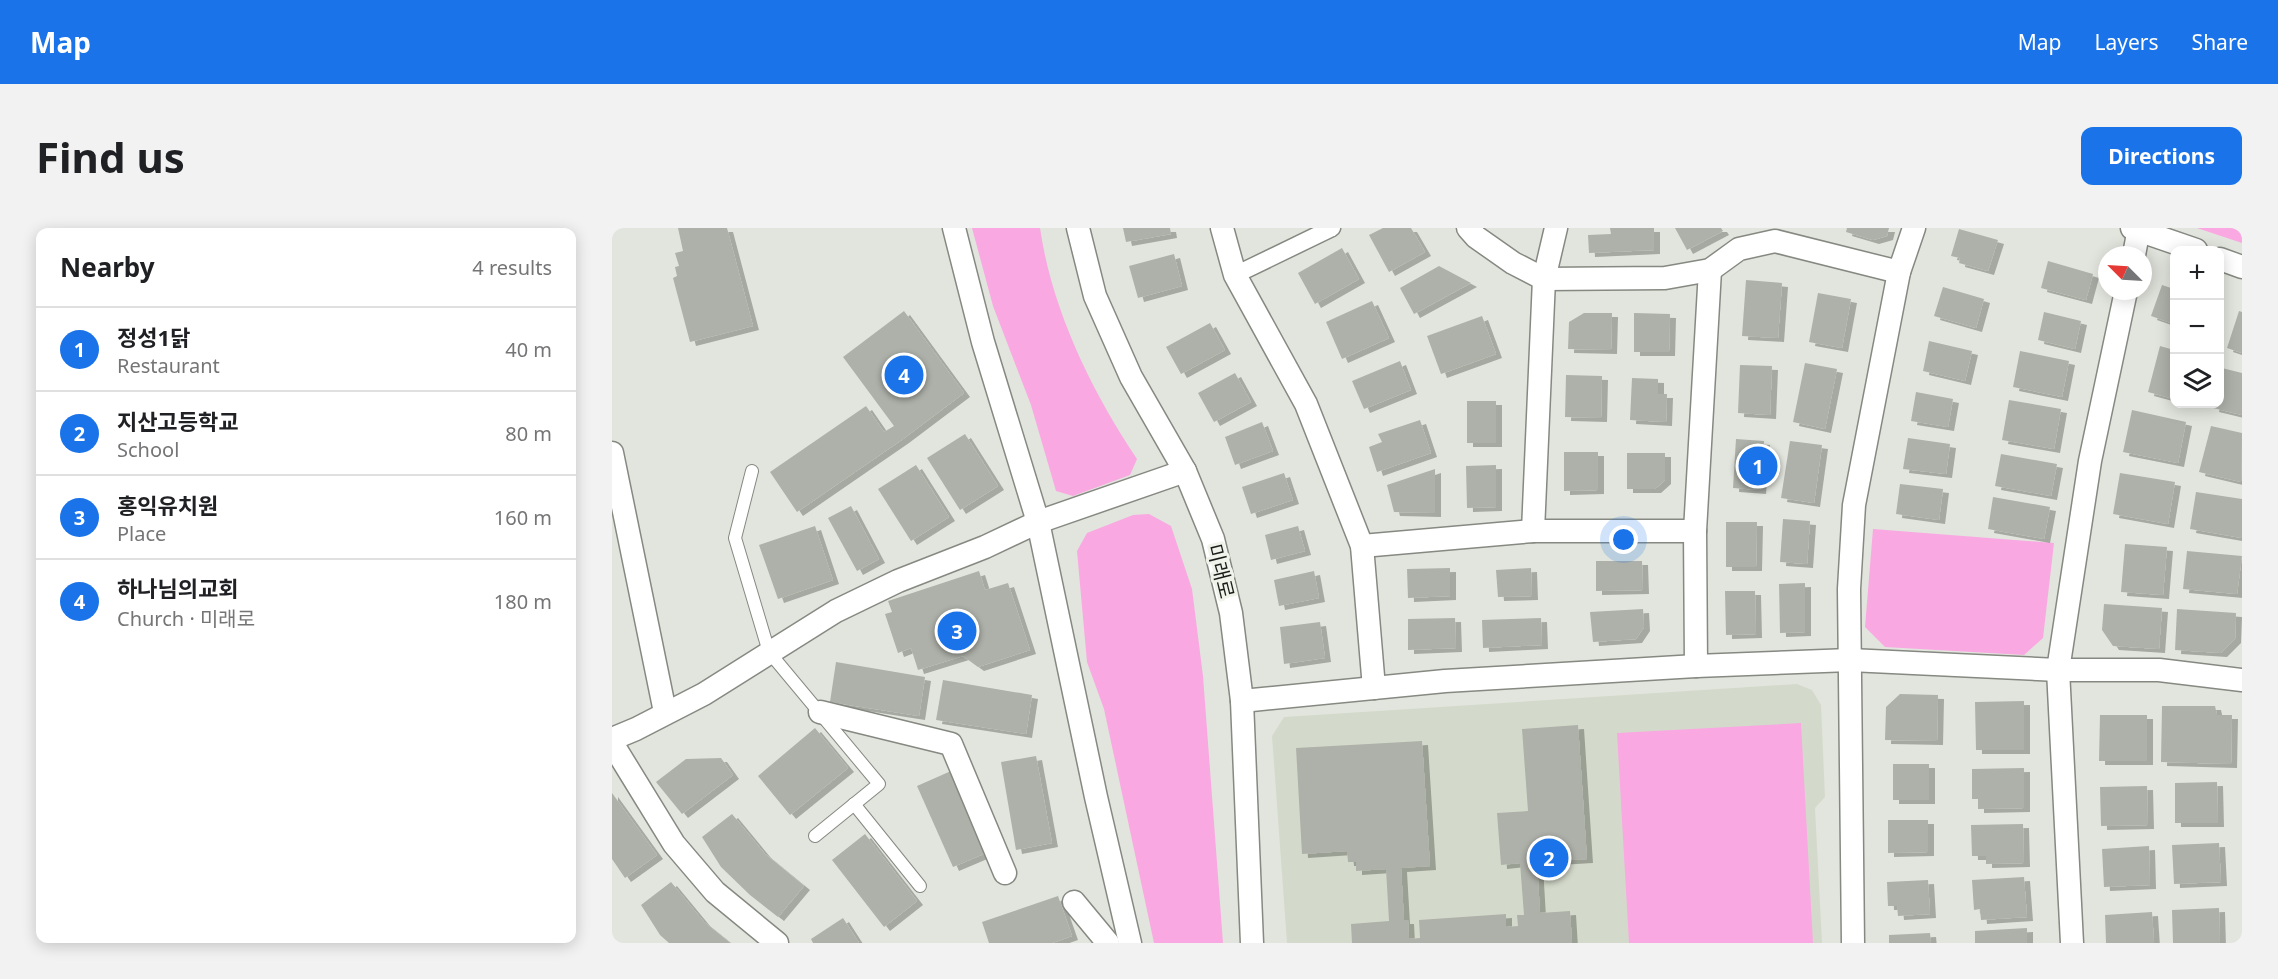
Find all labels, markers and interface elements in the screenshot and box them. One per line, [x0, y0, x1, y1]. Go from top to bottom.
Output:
text: Map [30, 23, 91, 61]
text: Map [2018, 28, 2062, 56]
text: Layers [2095, 28, 2159, 56]
text: Share [2192, 28, 2248, 56]
button: Directions [2081, 127, 2242, 185]
text: Find us [36, 128, 185, 185]
north arrow [2098, 246, 2152, 300]
map controls [2170, 246, 2224, 408]
button: + [2170, 246, 2224, 300]
text: Nearby [60, 249, 155, 285]
text: 4 results [472, 254, 552, 281]
button: − [2170, 300, 2224, 354]
text: 정성1닭 [117, 322, 190, 352]
text: 1 [74, 336, 85, 363]
text: 40 m [505, 336, 552, 363]
text: Restaurant [117, 352, 220, 379]
pin: 4 [884, 352, 924, 398]
button: layers [2170, 354, 2224, 408]
text: 지산고등학교 [117, 406, 238, 436]
text: 2 [74, 420, 85, 447]
text: 80 m [505, 420, 552, 447]
text: School [117, 436, 179, 463]
pin: 1 [1738, 444, 1778, 488]
text: 홍익유치원 [117, 490, 218, 520]
text: 3 [74, 504, 85, 531]
text: 160 m [494, 504, 552, 531]
text: Place [117, 520, 166, 547]
your location [1609, 525, 1638, 554]
street label: 미래로 [1201, 541, 1241, 601]
text: 하나님의교회 [117, 573, 238, 603]
text: 4 [74, 588, 85, 615]
text: 180 m [494, 588, 552, 615]
text: Church · 미래로 [117, 605, 255, 632]
pin: 3 [938, 608, 976, 654]
pin: 2 [1530, 836, 1568, 880]

